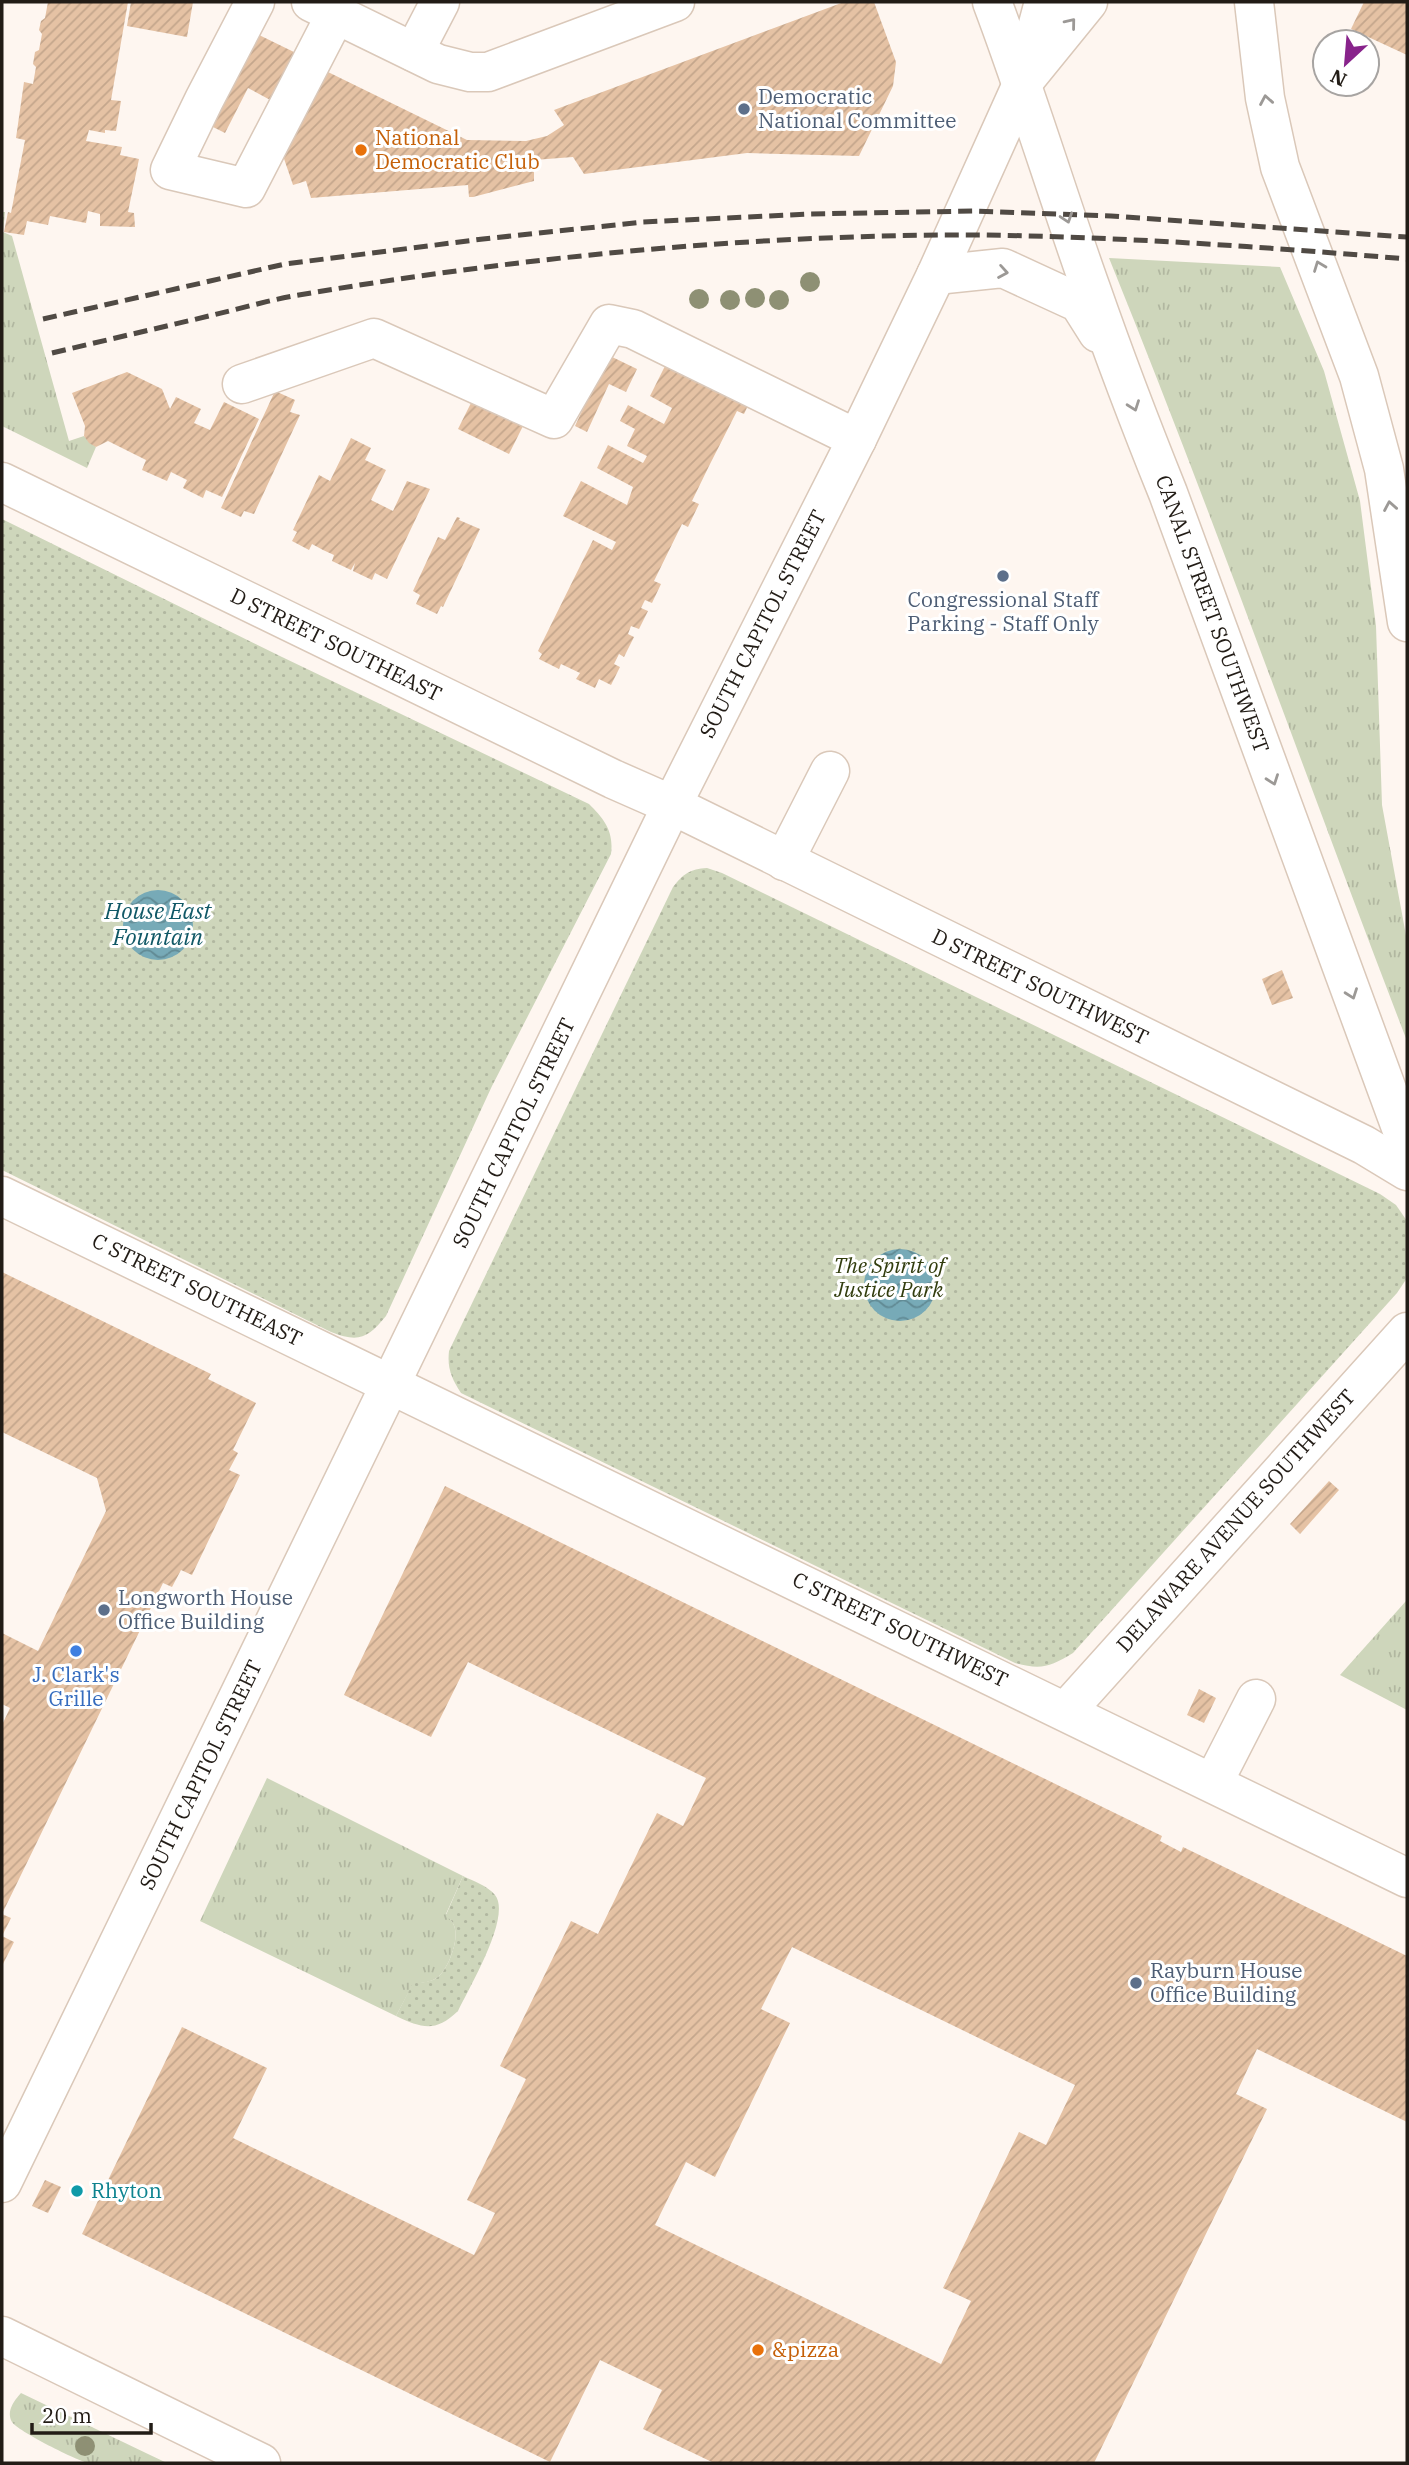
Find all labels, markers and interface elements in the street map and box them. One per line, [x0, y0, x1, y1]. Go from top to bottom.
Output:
one-way arrow [1062, 18, 1075, 30]
north arrow [1311, 28, 1381, 98]
text: N [1327, 64, 1351, 92]
place label: Democratic National Committee [758, 82, 956, 134]
one-way arrow [1259, 94, 1274, 106]
marker: Democratic National Committee [736, 101, 752, 117]
place label: National Democratic Club [375, 123, 540, 175]
marker: National Democratic Club [353, 142, 369, 158]
one-way arrow [1059, 211, 1074, 223]
one-way arrow [1313, 261, 1327, 273]
one-way arrow [998, 264, 1009, 279]
one-way arrow [1126, 400, 1140, 412]
street label: CANAL STREET SOUTHWEST [1150, 471, 1276, 756]
one-way arrow [1383, 500, 1398, 512]
street label: SOUTH CAPITOL STREET [692, 505, 832, 742]
marker: Congressional Staff Parking - Staff Only [995, 568, 1011, 584]
street label: D STREET SOUTHEAST [226, 581, 447, 707]
place label: Congressional Staff Parking - Staff Only [907, 585, 1100, 637]
one-way arrow [1265, 774, 1279, 786]
water label: House East Fountain [104, 895, 212, 951]
street label: D STREET SOUTHWEST [927, 921, 1153, 1051]
one-way arrow [1344, 987, 1358, 999]
street label: SOUTH CAPITOL STREET [445, 1013, 581, 1252]
street label: C STREET SOUTHEAST [88, 1226, 307, 1352]
park label: The Spirit of Justice Park [833, 1251, 948, 1303]
street label: DELAWARE AVENUE SOUTHWEST [1110, 1383, 1361, 1658]
street label: C STREET SOUTHWEST [788, 1565, 1013, 1694]
place label: Longworth House Office Building [118, 1583, 293, 1635]
marker: Longworth House Office Building [96, 1602, 112, 1618]
marker: J. Clark's Grille [68, 1643, 84, 1659]
street label: SOUTH CAPITOL STREET [132, 1655, 268, 1894]
place label: J. Clark's Grille [32, 1660, 120, 1712]
place label: Rayburn House Office Building [1150, 1956, 1303, 2008]
marker: Rayburn House Office Building [1128, 1975, 1144, 1991]
place label: Rhyton [91, 2176, 162, 2204]
marker: Rhyton [69, 2183, 85, 2199]
place label: &pizza [772, 2335, 839, 2363]
marker: &pizza [750, 2342, 766, 2358]
scale bar [32, 2392, 150, 2436]
text: 20 m [42, 2401, 92, 2429]

